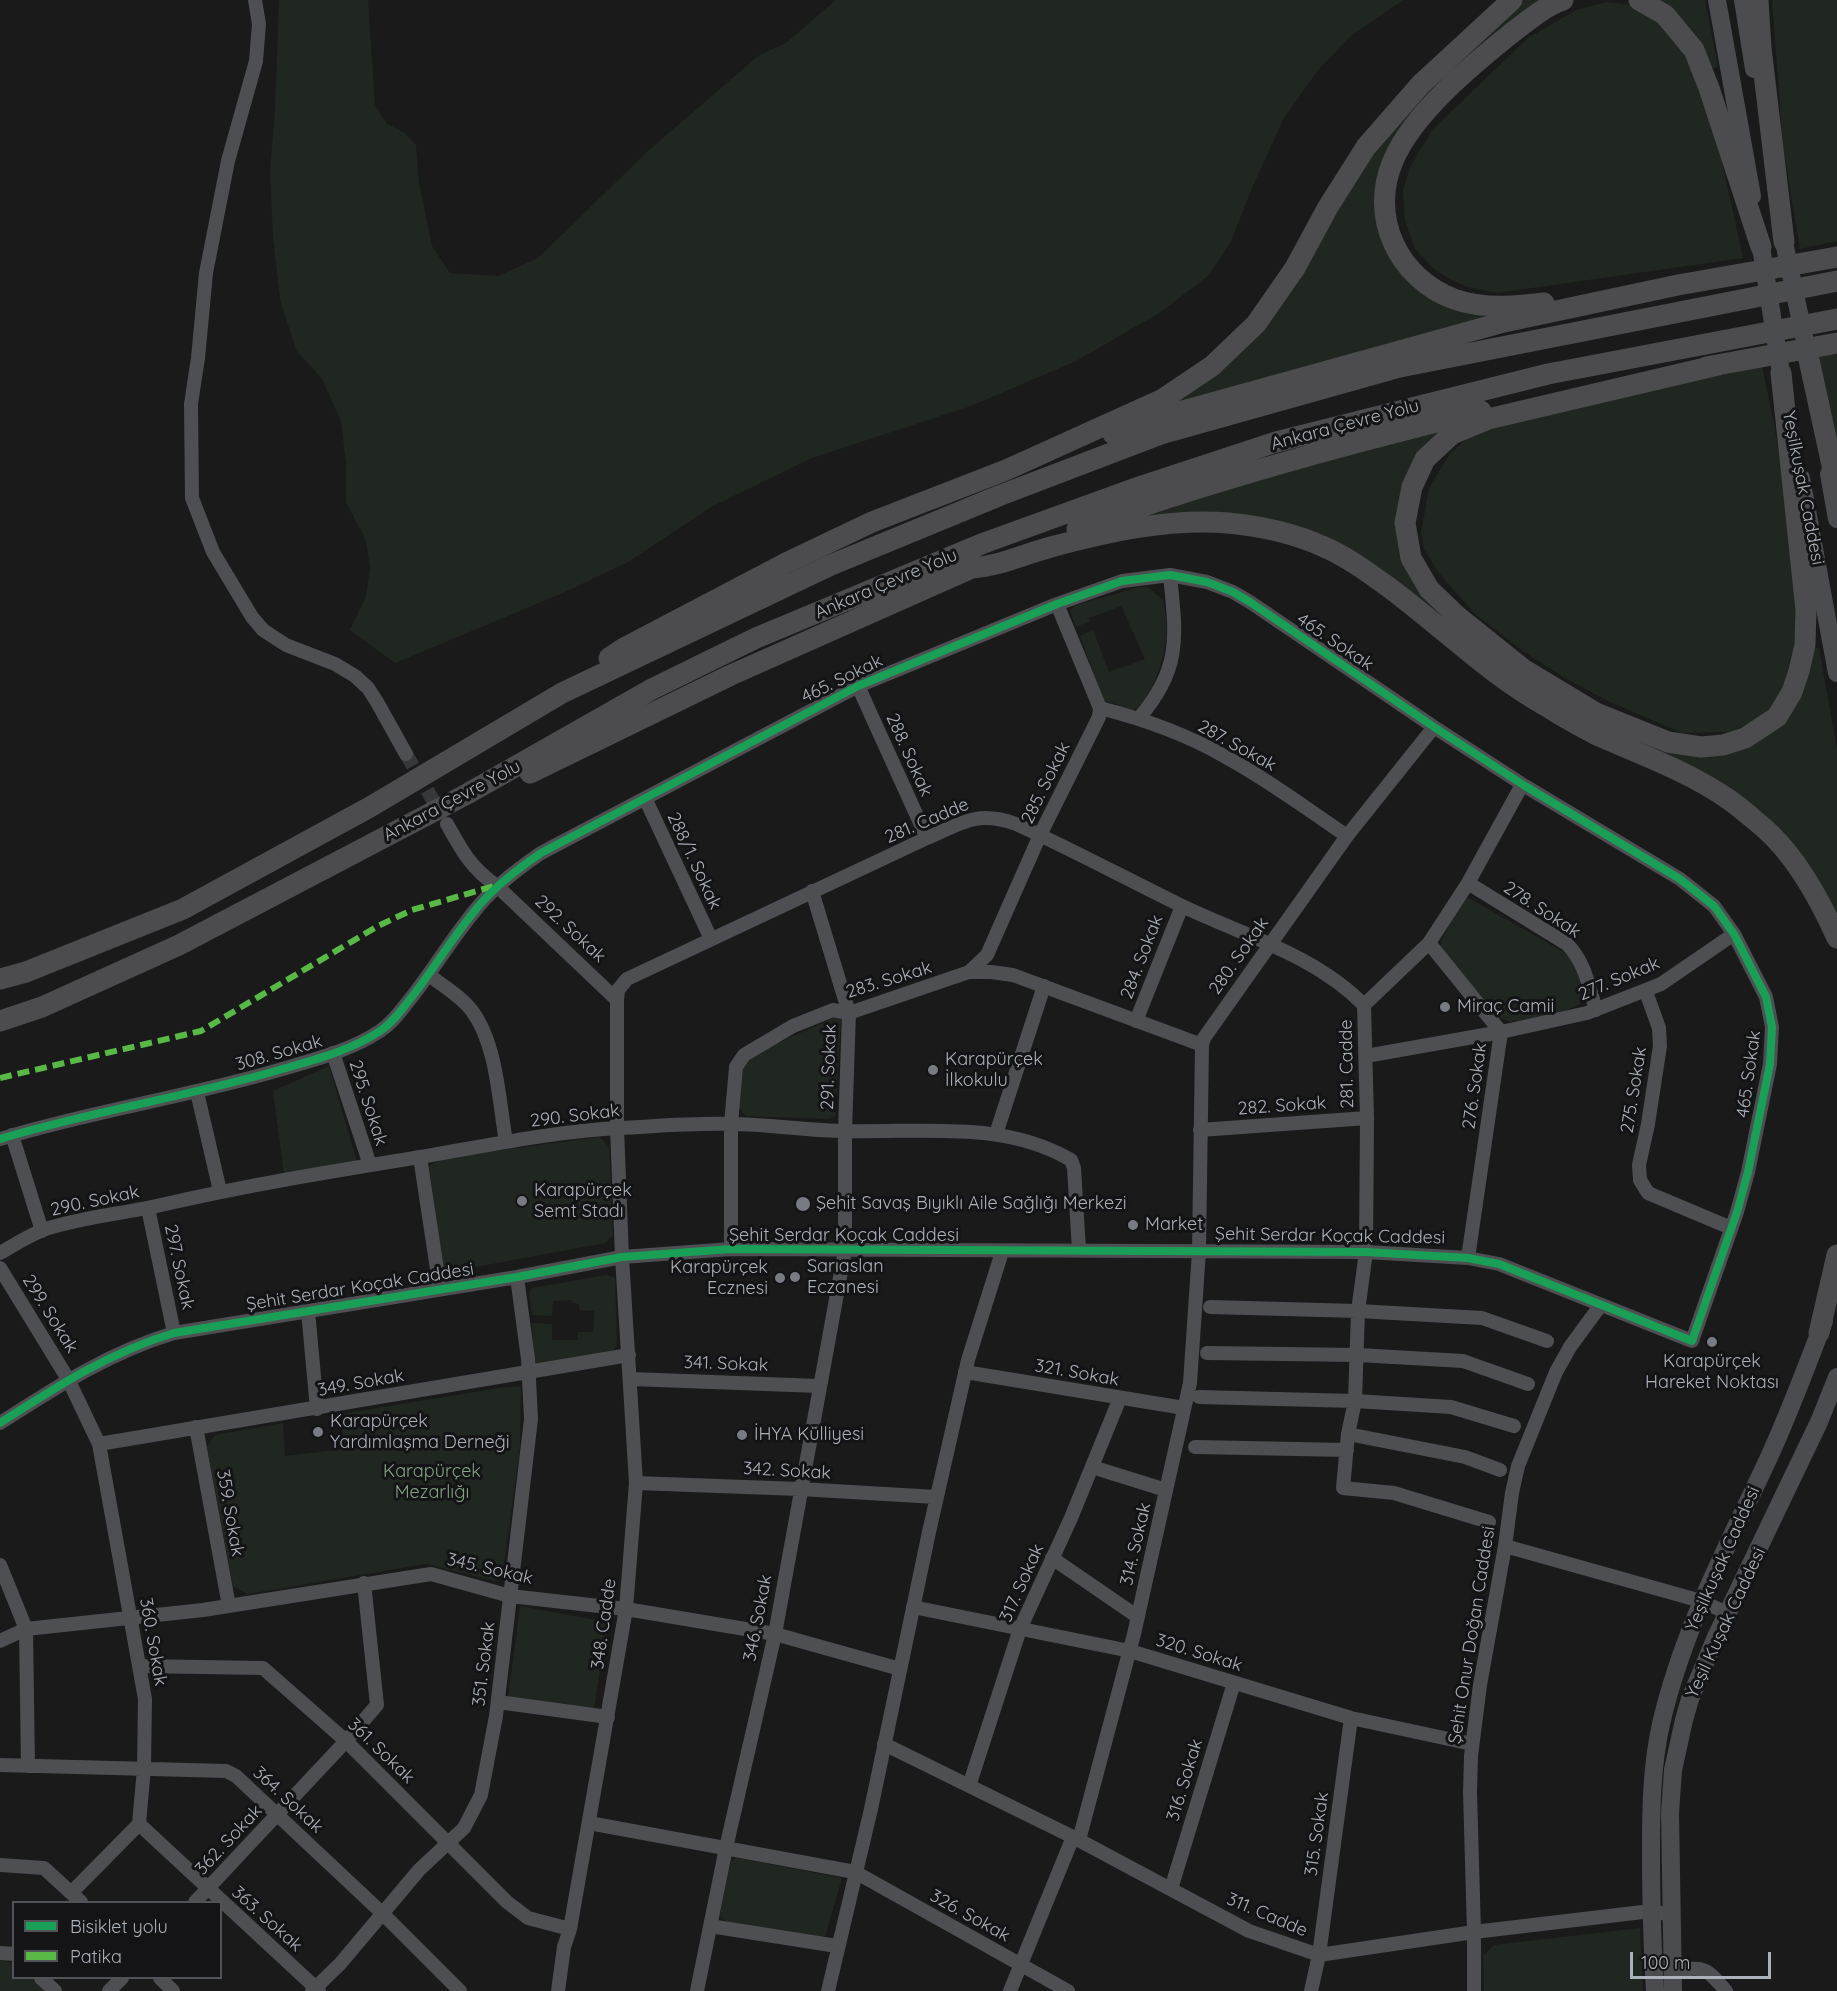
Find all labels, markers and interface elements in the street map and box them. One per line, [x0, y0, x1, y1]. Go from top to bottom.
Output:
street label: Ankara Çevre Yolu [1269, 395, 1421, 455]
street label: Yeşilkuşak Caddesi [1777, 409, 1829, 567]
street label: Ankara Çevre Yolu [812, 544, 960, 624]
street label: 465. Sokak [1293, 609, 1377, 675]
street label: 465. Sokak [798, 650, 886, 708]
street label: 288. Sokak [881, 710, 937, 800]
street label: 287. Sokak [1194, 716, 1280, 776]
street label: 285. Sokak [1017, 739, 1075, 827]
street label: Ankara Çevre Yolu [380, 756, 524, 846]
street label: 281. Cadde [882, 794, 972, 848]
street label: 288/1. Sokak [662, 809, 726, 913]
street label: 278. Sokak [1499, 877, 1585, 943]
street label: 292. Sokak [530, 891, 610, 967]
street label: 284. Sokak [1116, 912, 1168, 1002]
street label: 280. Sokak [1204, 913, 1274, 999]
street label: 277. Sokak [1575, 952, 1663, 1006]
street label: 283. Sokak [844, 957, 934, 1003]
place label: Miraç Camii [1457, 996, 1554, 1018]
marker: Miraç Camii [1438, 1000, 1452, 1014]
street label: 281. Cadde [1335, 1019, 1359, 1109]
street label: 291. Sokak [817, 1024, 841, 1110]
street label: 465. Sokak [1732, 1029, 1766, 1119]
street label: 308. Sokak [233, 1030, 325, 1076]
street label: 276. Sokak [1458, 1041, 1492, 1131]
street label: 275. Sokak [1616, 1045, 1652, 1135]
place label: Karapürçek İlkokulu [945, 1049, 1043, 1092]
street label: 295. Sokak [344, 1058, 392, 1148]
marker: Karapürçek İlkokulu [926, 1063, 940, 1077]
street label: 282. Sokak [1237, 1092, 1327, 1120]
street label: 290. Sokak [529, 1100, 621, 1132]
place label: Karapürçek Semt Stadı [534, 1180, 632, 1222]
street label: 290. Sokak [49, 1181, 141, 1221]
place label: Şehit Savaş Bıyıklı Aile Sağlığı Merkezi [816, 1193, 1127, 1215]
marker: Karapürçek Semt Stadı [515, 1194, 529, 1208]
marker: Şehit Savaş Bıyıklı Aile Sağlığı Merkezi [794, 1195, 812, 1213]
place label: Market [1145, 1214, 1203, 1236]
marker: Market [1126, 1218, 1140, 1232]
street label: 297. Sokak [159, 1222, 199, 1312]
street label: Şehit Serdar Koçak Caddesi [1215, 1223, 1445, 1249]
street label: Şehit Serdar Koçak Caddesi [729, 1225, 959, 1247]
place label: Sarıaslan Eczanesi [807, 1256, 884, 1298]
place label: Karapürçek Ecznesi [670, 1257, 768, 1300]
street label: Şehit Serdar Koçak Caddesi [245, 1258, 475, 1316]
marker: Sarıaslan Eczanesi [788, 1270, 802, 1284]
street label: 299. Sokak [17, 1271, 83, 1357]
marker: Karapürçek Ecznesi [773, 1271, 787, 1285]
marker: Karapürçek Hareket Noktası [1705, 1335, 1719, 1349]
place label: Karapürçek Hareket Noktası [1645, 1351, 1779, 1394]
street label: 341. Sokak [683, 1352, 769, 1376]
street label: 321. Sokak [1033, 1355, 1121, 1391]
street label: 349. Sokak [316, 1365, 406, 1401]
place label: Karapürçek Yardımlaşma Derneği [330, 1411, 510, 1454]
place label: İHYA Külliyesi [754, 1424, 864, 1446]
marker: Karapürçek Yardımlaşma Derneği [311, 1425, 325, 1439]
marker: İHYA Külliyesi [735, 1428, 749, 1442]
street label: 342. Sokak [742, 1458, 832, 1484]
park label: Karapürçek Mezarlığı [383, 1461, 481, 1504]
street label: 359. Sokak [212, 1468, 248, 1558]
street label: Yeşilkuşak Caddesi [1681, 1483, 1765, 1635]
street label: 314. Sokak [1116, 1500, 1156, 1588]
street label: Şehit Onur Doğan Caddesi [1444, 1525, 1500, 1745]
street label: 317. Sokak [995, 1540, 1049, 1626]
street label: Yeşil Kuşak Caddesi [1682, 1544, 1770, 1702]
street label: 345. Sokak [445, 1549, 535, 1589]
street label: 346. Sokak [739, 1573, 777, 1663]
street label: 348. Cadde [587, 1577, 621, 1671]
street label: 360. Sokak [135, 1596, 171, 1688]
street label: 351. Sokak [468, 1620, 500, 1708]
street label: 320. Sokak [1153, 1630, 1245, 1676]
street label: 361. Sokak [343, 1714, 419, 1788]
street label: 316. Sokak [1162, 1736, 1208, 1824]
street label: 364. Sokak [248, 1762, 328, 1838]
street label: 315. Sokak [1300, 1791, 1334, 1877]
street label: 362. Sokak [191, 1800, 267, 1880]
street label: 363. Sokak [227, 1882, 307, 1956]
street label: 326. Sokak [926, 1885, 1014, 1947]
street label: 311. Cadde [1223, 1888, 1311, 1942]
legend [12, 1901, 222, 1979]
text: Bisiklet yolu [70, 1915, 168, 1938]
scale bar [1633, 1940, 1774, 1978]
text: Patika [70, 1945, 122, 1968]
text: 100 m [1641, 1951, 1690, 1974]

